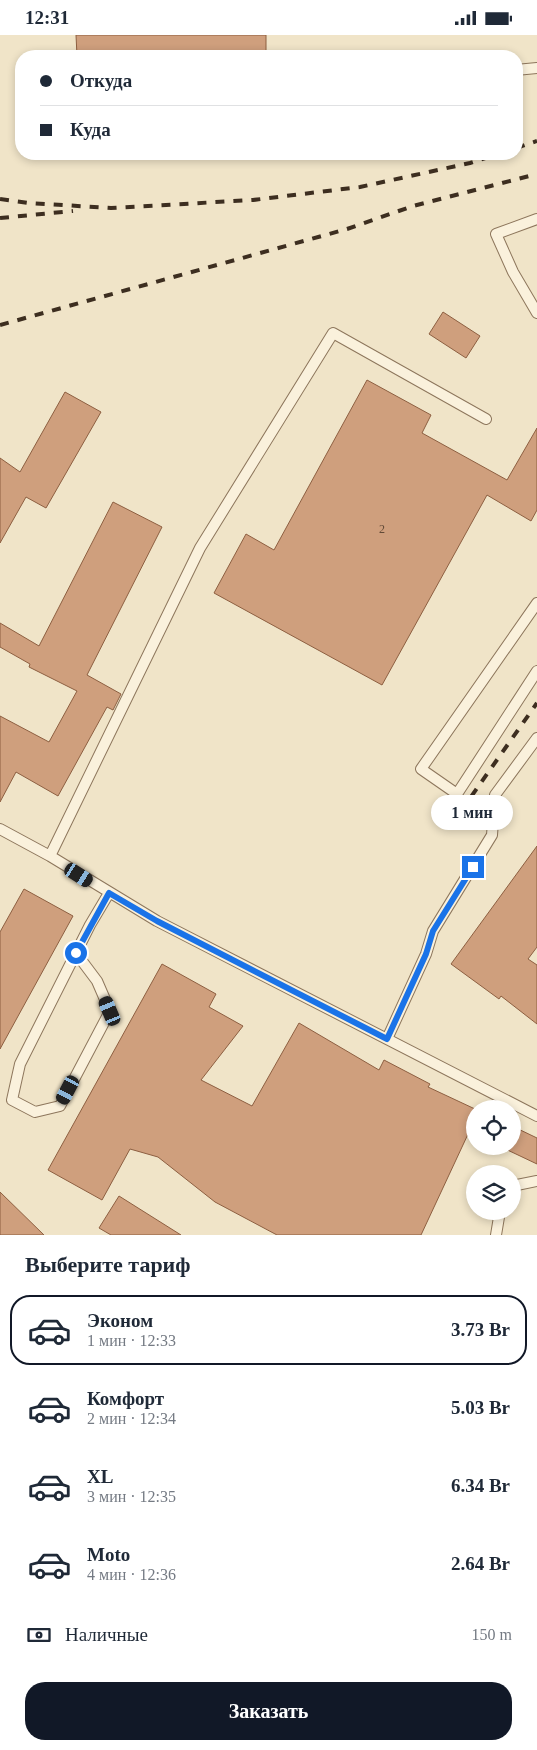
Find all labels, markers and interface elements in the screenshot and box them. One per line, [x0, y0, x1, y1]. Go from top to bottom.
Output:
text: 12:31 [25, 7, 69, 28]
text: Откуда [70, 70, 132, 91]
text: Куда [70, 119, 111, 140]
house number: 2 [379, 522, 385, 536]
callout: 1 мин [432, 795, 514, 829]
text: 1 мин [451, 804, 493, 821]
route end [462, 856, 484, 878]
car [62, 861, 95, 889]
route start [65, 942, 87, 964]
car [97, 994, 122, 1028]
car [54, 1073, 81, 1107]
map controls [466, 1100, 521, 1220]
button: locate [466, 1100, 521, 1155]
button: layers [466, 1165, 521, 1220]
text: Выберите тариф [25, 1252, 191, 1277]
icon: car [27, 1308, 72, 1353]
text: Эконом [87, 1310, 153, 1331]
text: 3.73 Br [451, 1319, 510, 1340]
text: 1 мин · 12:33 [87, 1332, 176, 1349]
icon: car [27, 1386, 72, 1431]
text: Комфорт [87, 1388, 164, 1409]
text: 5.03 Br [451, 1397, 510, 1418]
text: 2 мин · 12:34 [87, 1410, 176, 1427]
icon: car [27, 1464, 72, 1509]
text: XL [87, 1466, 113, 1487]
text: 6.34 Br [451, 1475, 510, 1496]
text: 3 мин · 12:35 [87, 1488, 176, 1505]
icon: car [27, 1542, 72, 1587]
text: Moto [87, 1544, 130, 1565]
text: 2.64 Br [451, 1553, 510, 1574]
text: 4 мин · 12:36 [87, 1566, 176, 1583]
icon: cash [25, 1621, 53, 1649]
text: Наличные [65, 1624, 148, 1645]
text: 150 m [472, 1626, 512, 1643]
button: Заказать [25, 1682, 512, 1740]

